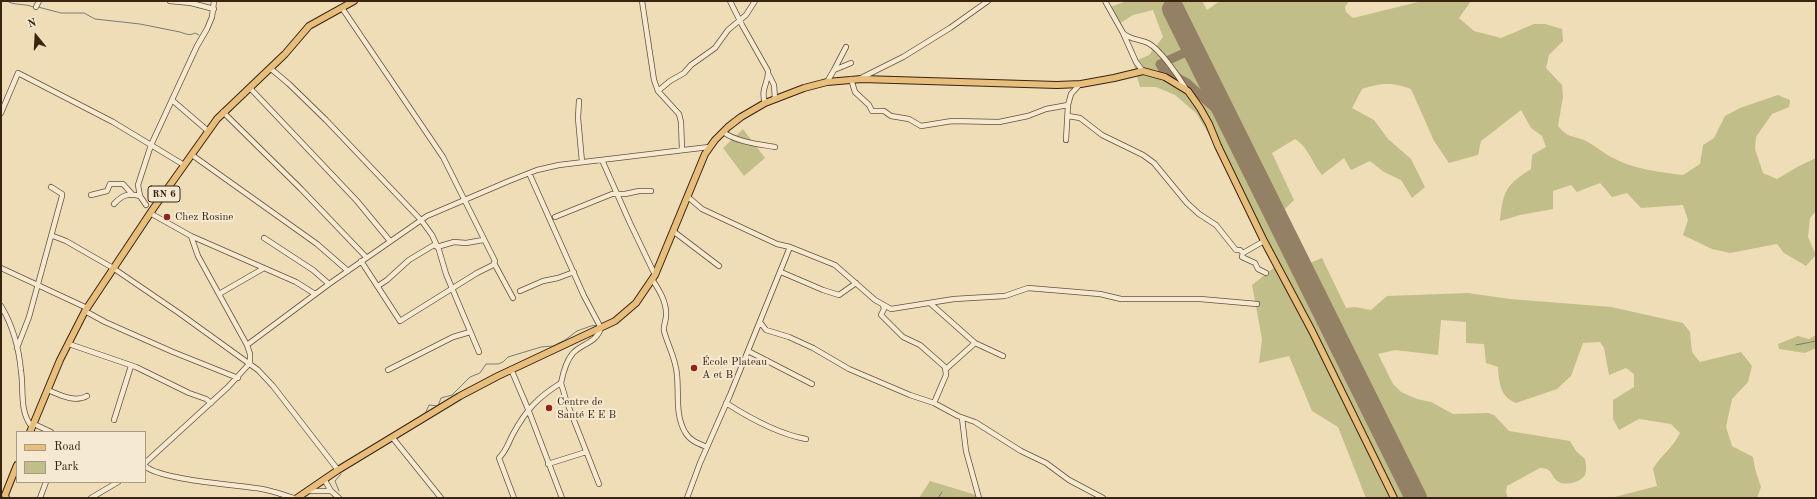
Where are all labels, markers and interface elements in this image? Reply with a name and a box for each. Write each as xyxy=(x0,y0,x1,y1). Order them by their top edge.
north arrow xyxy=(16,16,56,56)
text: N xyxy=(26,18,38,31)
road number: RN 6 xyxy=(148,186,180,202)
place label: Chez Rosine xyxy=(175,210,233,224)
marker: Chez Rosine xyxy=(162,212,172,222)
place label: École Plateau A et B xyxy=(702,355,767,381)
marker: École Plateau A et B xyxy=(689,363,699,373)
place label: Centre de Santé E E B xyxy=(557,395,616,421)
marker: Centre de Santé E E B xyxy=(544,403,554,413)
legend xyxy=(16,431,146,483)
text: Road xyxy=(54,441,81,453)
text: Park xyxy=(54,461,79,473)

